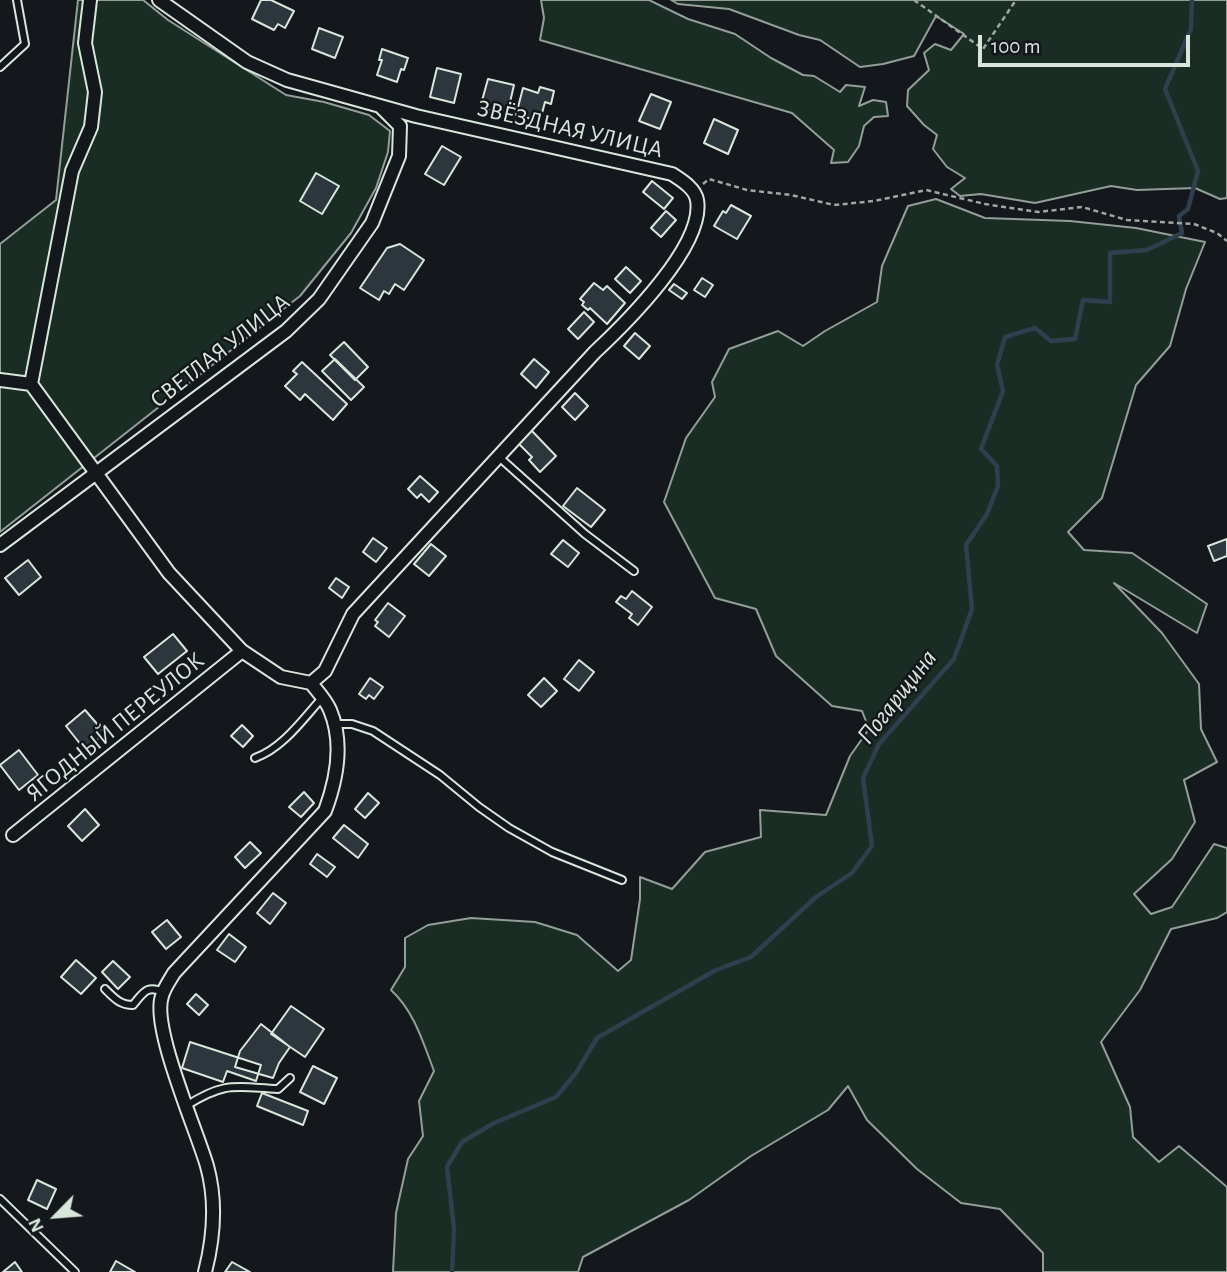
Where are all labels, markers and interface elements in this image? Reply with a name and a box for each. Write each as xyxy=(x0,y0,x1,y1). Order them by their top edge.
scale bar xyxy=(982,21,1194,65)
text: 100 m xyxy=(991,36,1041,57)
street label: ЗВЁЗДНАЯ УЛИЦА xyxy=(474,94,666,164)
street label: СВЕТЛАЯ УЛИЦА xyxy=(144,287,296,415)
water label: Погарщина xyxy=(850,643,944,751)
street label: ЯГОДНЫЙ ПЕРЕУЛОК xyxy=(20,646,210,808)
north arrow xyxy=(21,1181,91,1251)
text: N xyxy=(25,1215,48,1235)

